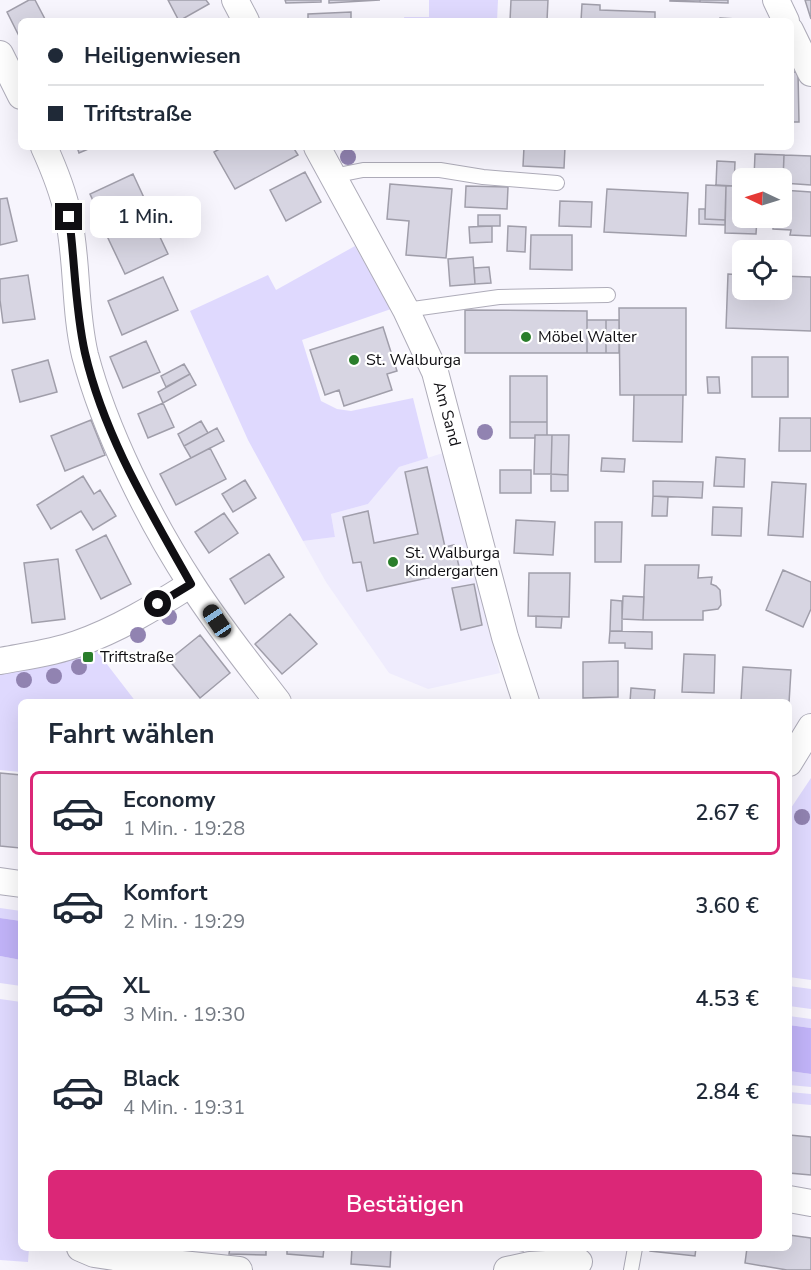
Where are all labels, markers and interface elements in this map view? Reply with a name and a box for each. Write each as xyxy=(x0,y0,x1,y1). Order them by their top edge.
text: Heiligenwiesen xyxy=(84,41,241,71)
text: Triftstraße xyxy=(84,99,192,129)
north arrow xyxy=(732,168,792,228)
map controls xyxy=(732,168,792,300)
callout: 1 Min. xyxy=(90,196,201,238)
route end xyxy=(55,203,82,230)
text: 1 Min. xyxy=(118,203,173,230)
button: locate xyxy=(732,240,792,300)
place label: Möbel Walter xyxy=(538,326,637,348)
marker: Möbel Walter xyxy=(519,330,533,344)
place label: St. Walburga xyxy=(366,349,461,371)
marker: St. Walburga xyxy=(347,353,361,367)
street label: Am Sand xyxy=(428,379,466,449)
place label: St. Walburga Kindergarten xyxy=(405,542,500,582)
marker: St. Walburga Kindergarten xyxy=(386,555,400,569)
route start xyxy=(144,590,171,617)
car xyxy=(199,601,235,641)
place label: Triftstraße xyxy=(100,646,174,668)
marker: Triftstraße xyxy=(81,650,95,664)
text: Fahrt wählen xyxy=(48,716,214,753)
text: Economy xyxy=(123,785,215,815)
icon: car xyxy=(51,786,105,840)
text: 2.67 € xyxy=(695,798,759,828)
text: 1 Min. · 19:28 xyxy=(123,815,245,842)
text: Komfort xyxy=(123,878,207,908)
icon: car xyxy=(51,879,105,933)
text: 3.60 € xyxy=(695,891,759,921)
text: 2 Min. · 19:29 xyxy=(123,908,245,935)
text: XL xyxy=(123,971,150,1001)
icon: car xyxy=(51,972,105,1026)
text: 4.53 € xyxy=(695,984,759,1014)
text: 3 Min. · 19:30 xyxy=(123,1001,245,1028)
text: Black xyxy=(123,1064,179,1094)
icon: car xyxy=(51,1065,105,1119)
text: 2.84 € xyxy=(695,1077,759,1107)
text: 4 Min. · 19:31 xyxy=(123,1094,245,1121)
button: Bestätigen xyxy=(48,1170,762,1239)

